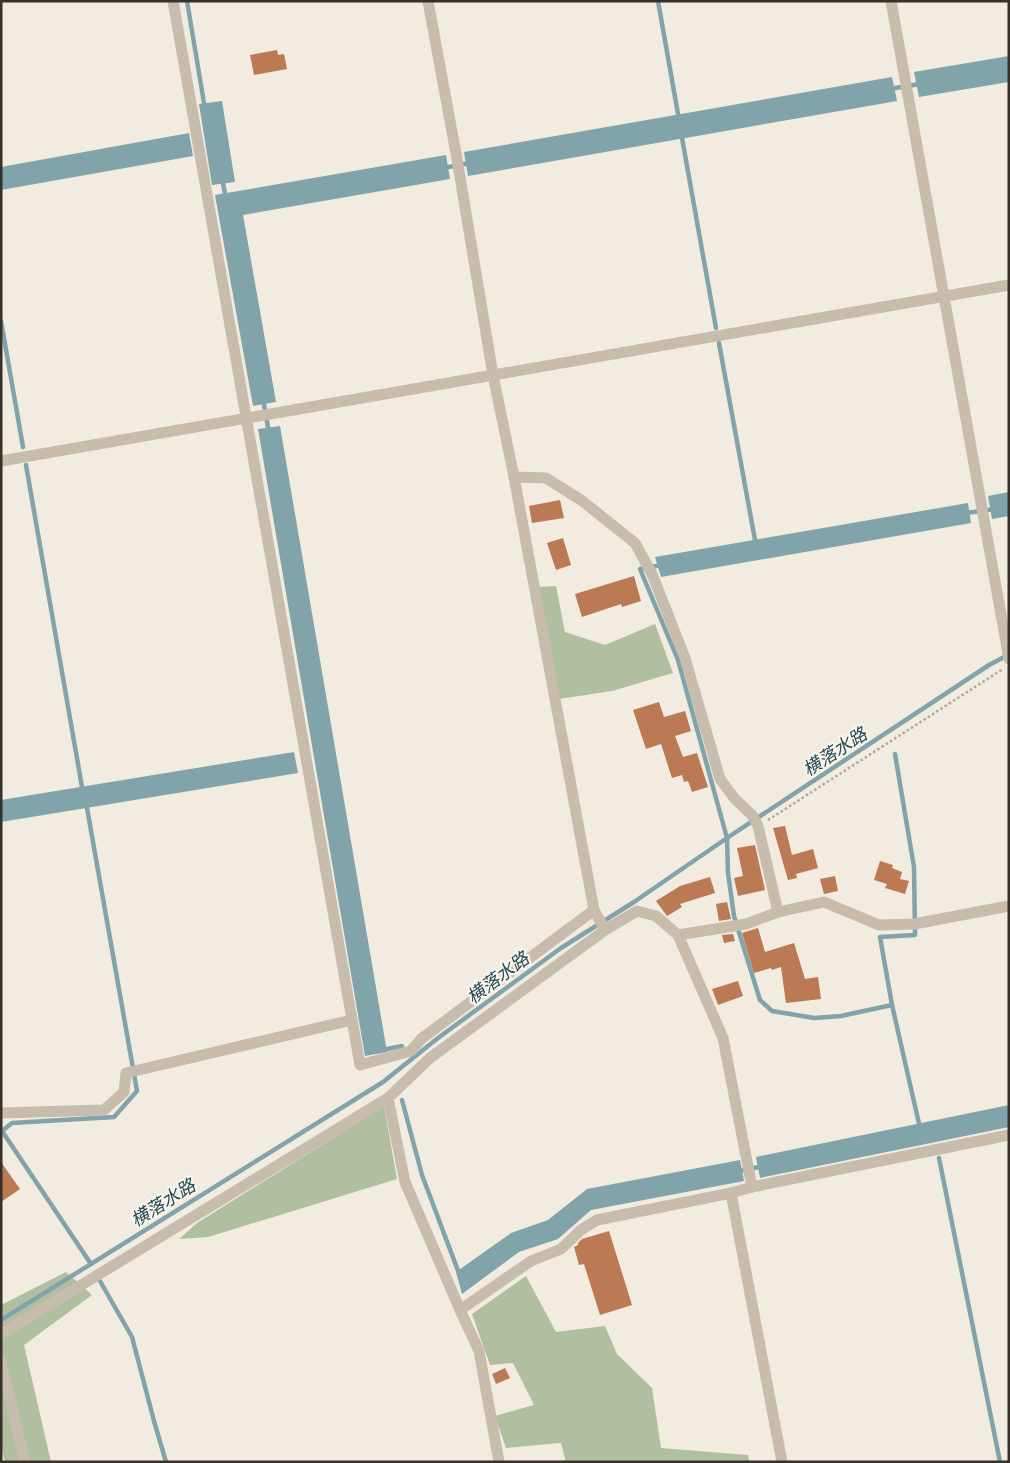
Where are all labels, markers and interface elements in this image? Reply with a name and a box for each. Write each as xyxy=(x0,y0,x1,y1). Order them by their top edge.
water label: 横落水路 xyxy=(799,722,872,780)
water label: 横落水路 xyxy=(463,946,534,1008)
water label: 横落水路 xyxy=(127,1174,201,1231)

